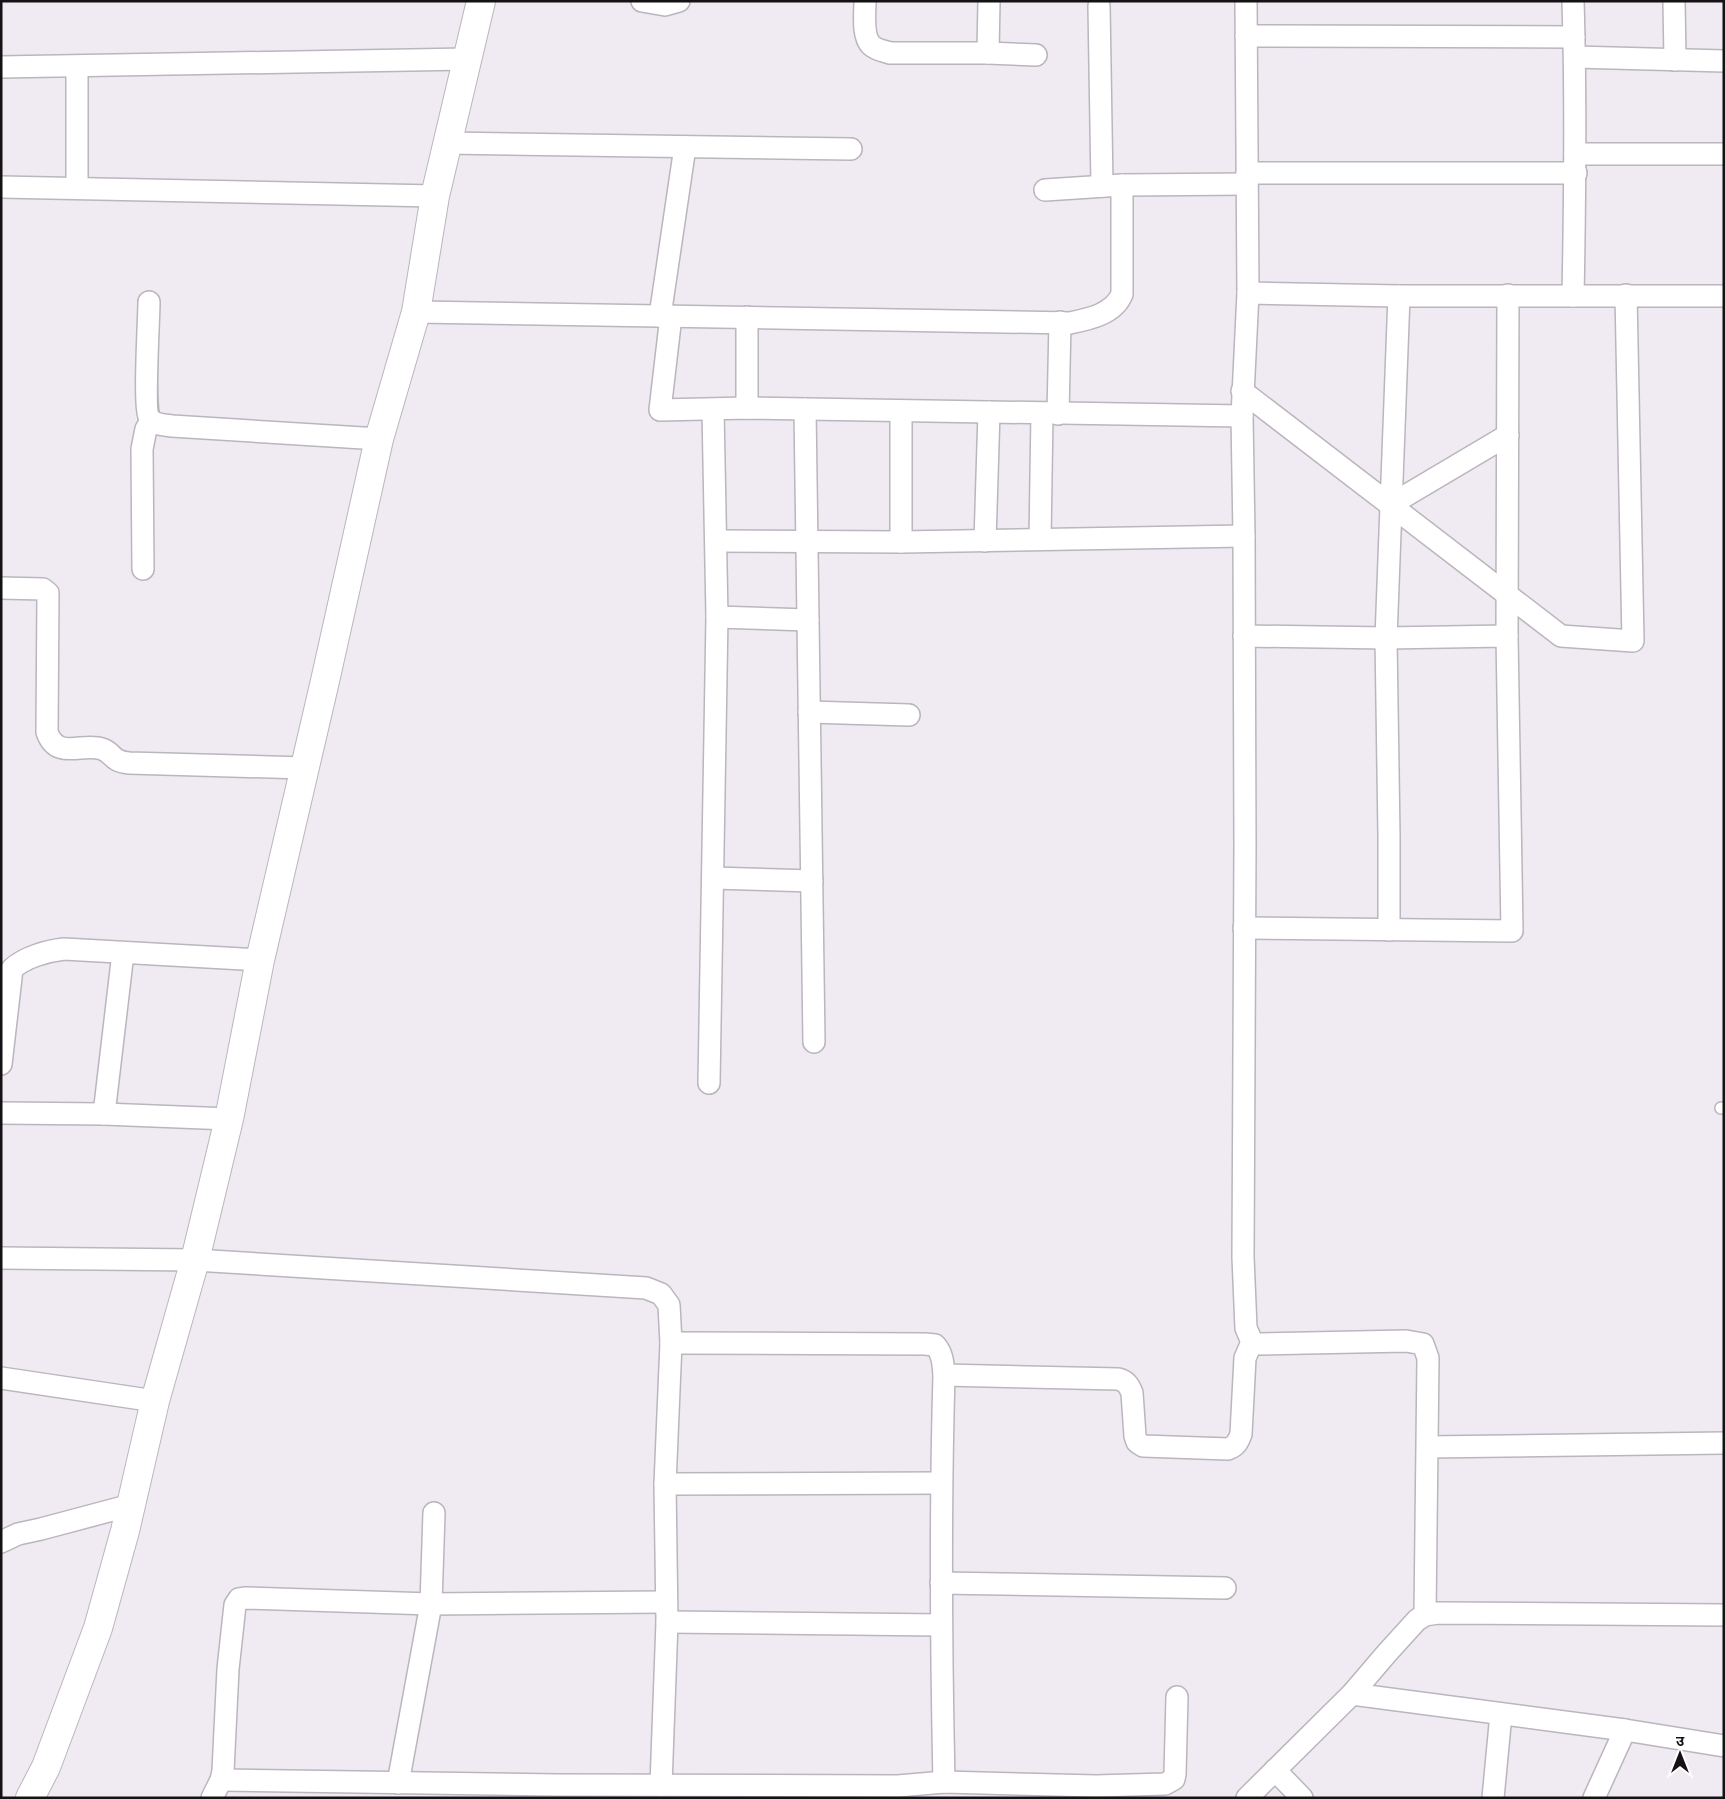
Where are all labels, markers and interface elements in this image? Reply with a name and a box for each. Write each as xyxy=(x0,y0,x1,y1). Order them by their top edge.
north arrow xyxy=(1655,1729,1705,1779)
text: उ xyxy=(1676,1731,1685,1751)

